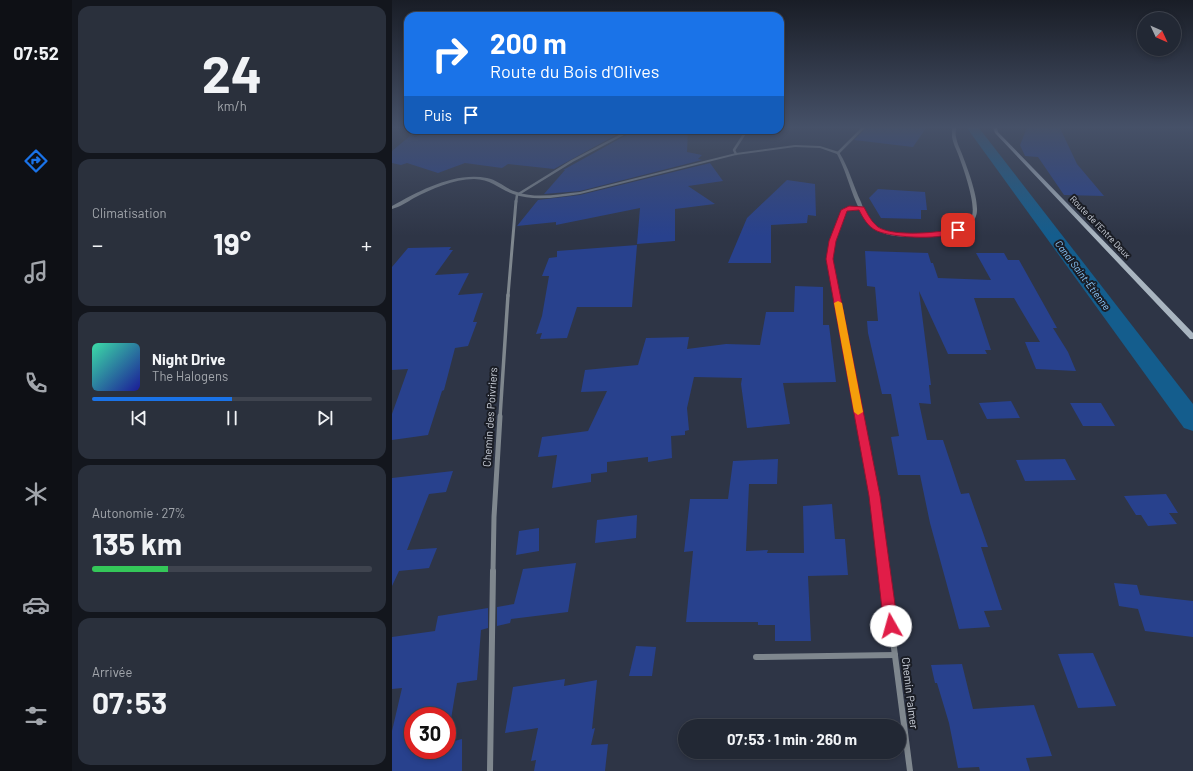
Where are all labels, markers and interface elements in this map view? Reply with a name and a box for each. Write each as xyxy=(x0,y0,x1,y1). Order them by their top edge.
north arrow xyxy=(1137,12,1181,56)
map controls xyxy=(1137,12,1181,56)
text: 200 m xyxy=(490,26,567,60)
icon: right xyxy=(424,28,476,80)
text: 24 xyxy=(202,41,262,103)
text: 07:52 xyxy=(13,42,59,64)
text: Route du Bois d'Olives xyxy=(490,60,659,82)
text: km/h xyxy=(217,98,247,114)
icon: arrive xyxy=(460,104,482,126)
text: Puis xyxy=(424,106,452,124)
icon: directions xyxy=(22,147,50,175)
street label: Route de l'Entre Deux xyxy=(1068,193,1133,261)
text: Climatisation xyxy=(92,205,167,221)
pin xyxy=(941,213,975,247)
icon: arrive xyxy=(947,219,969,241)
text: 19° xyxy=(213,225,251,261)
text: − xyxy=(92,231,103,257)
text: + xyxy=(361,231,372,257)
water label: Canal Saint-Étienne xyxy=(1053,238,1113,312)
icon: music xyxy=(22,258,50,286)
text: Night Drive xyxy=(152,350,225,368)
street label: Chemin des Poivriers xyxy=(480,367,499,467)
text: The Halogens xyxy=(152,368,228,384)
icon: phone xyxy=(22,369,50,397)
icon: previous xyxy=(128,407,150,429)
icon: pause xyxy=(221,407,243,429)
icon: next xyxy=(314,407,336,429)
icon: climate xyxy=(22,480,50,508)
text: Autonomie · 27% xyxy=(92,505,186,521)
text: 135 km xyxy=(92,525,182,561)
icon: car xyxy=(22,591,50,619)
position arrow xyxy=(870,605,912,647)
street label: Chemin Palmer xyxy=(900,656,921,729)
text: Arrivée xyxy=(92,664,132,680)
text: 07:53 xyxy=(92,684,167,720)
icon: filters xyxy=(22,702,50,730)
speed limit sign: 30 xyxy=(404,707,456,759)
text: 07:53 · 1 min · 260 m xyxy=(727,730,857,748)

